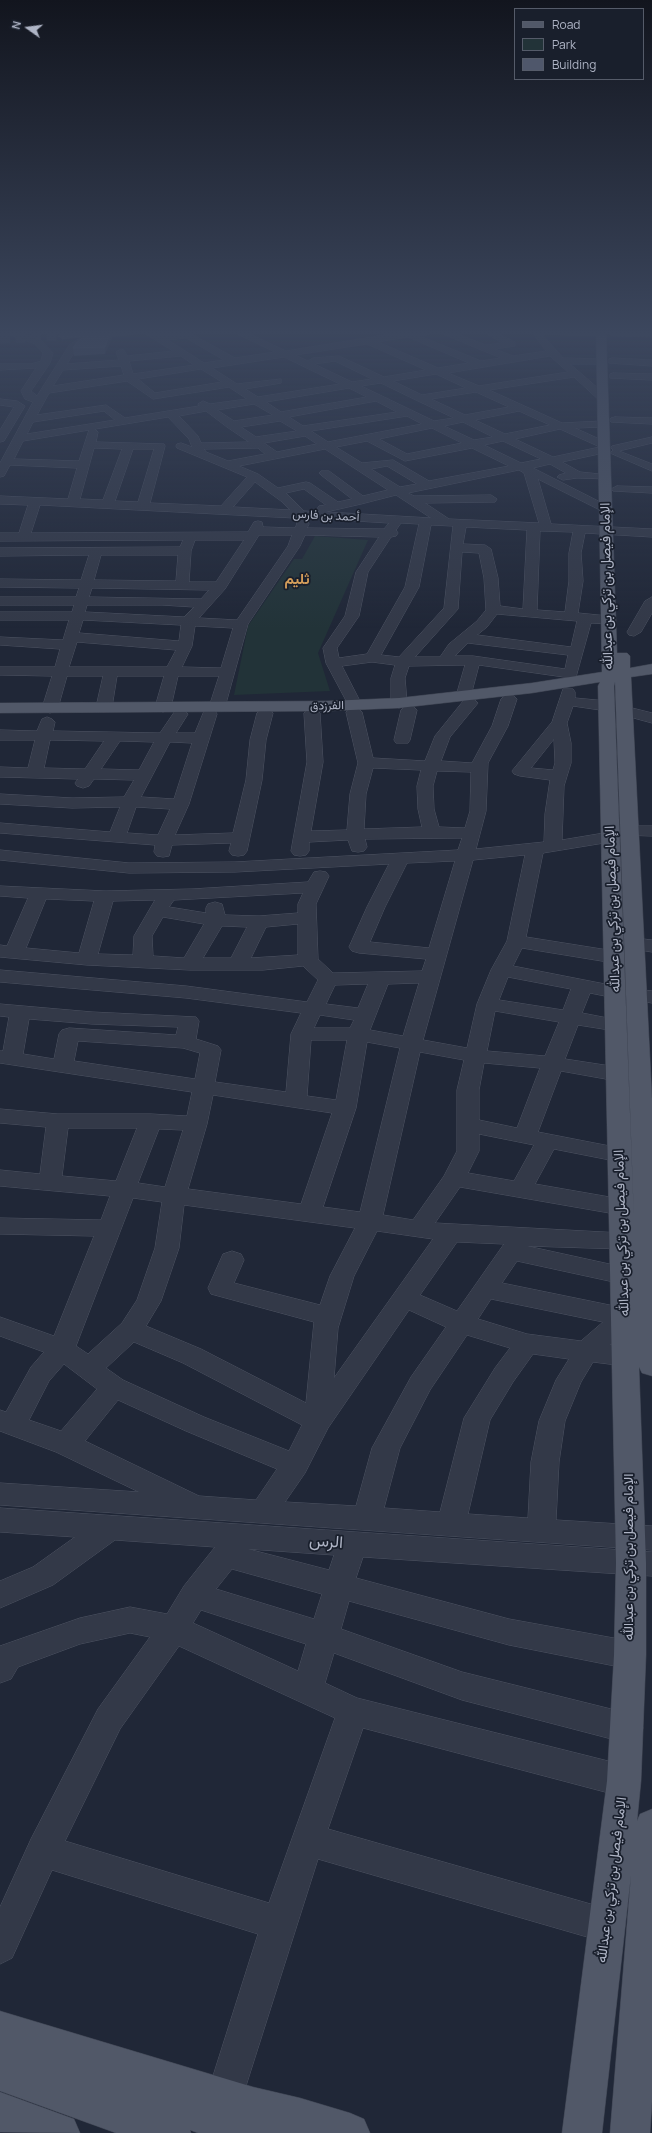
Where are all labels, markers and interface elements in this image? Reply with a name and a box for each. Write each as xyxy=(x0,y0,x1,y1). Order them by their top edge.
north arrow xyxy=(8,8,48,48)
legend xyxy=(514,8,644,80)
text: Road xyxy=(552,16,580,33)
text: N xyxy=(8,19,24,31)
text: Park xyxy=(552,36,576,53)
text: Building xyxy=(552,56,596,73)
street label: الإمام فيصل بن تركي بن عبدالله xyxy=(597,502,617,670)
street label: أحمد بن فارس xyxy=(292,507,360,525)
district label: ثليم xyxy=(285,571,309,589)
street label: الفرزدق xyxy=(310,699,344,713)
street label: الإمام فيصل بن تركي بن عبدالله xyxy=(602,825,624,993)
street label: الإمام فيصل بن تركي بن عبدالله xyxy=(611,1149,633,1317)
street label: الإمام فيصل بن تركي بن عبدالله xyxy=(621,1474,637,1640)
street label: الرس xyxy=(308,1531,344,1553)
street label: الإمام فيصل بن تركي بن عبدالله xyxy=(593,1796,631,1964)

